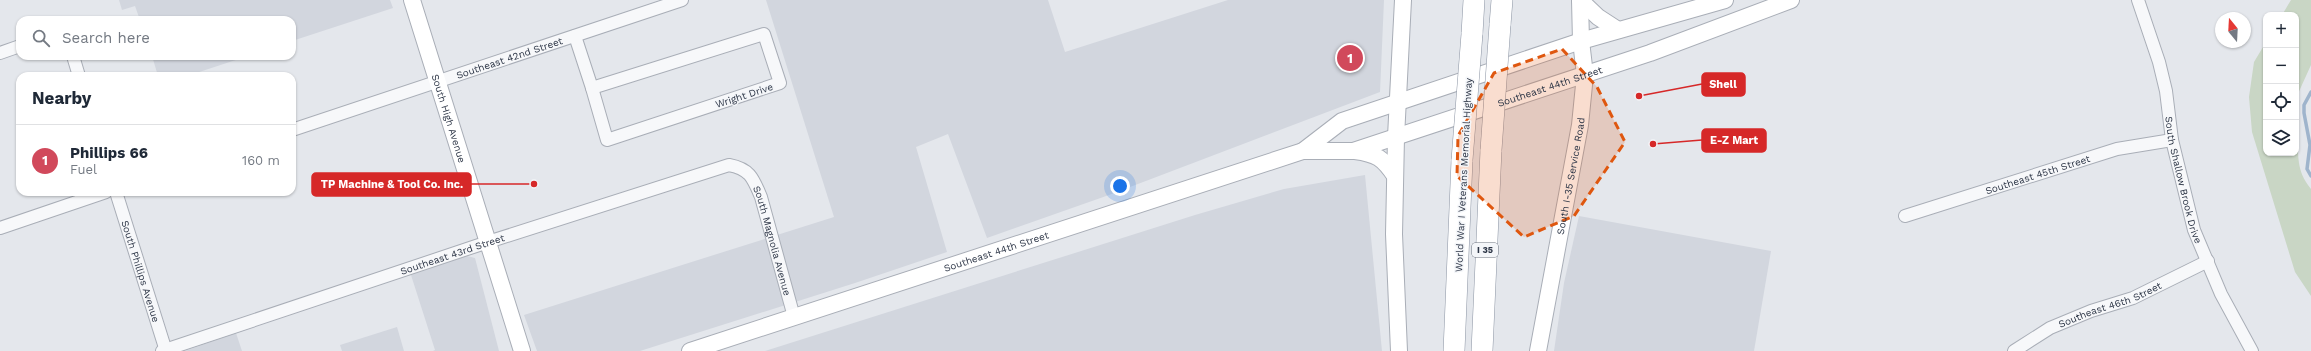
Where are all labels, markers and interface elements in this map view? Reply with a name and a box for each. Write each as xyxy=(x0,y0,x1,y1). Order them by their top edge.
north arrow xyxy=(2215,12,2251,48)
map controls xyxy=(2263,12,2299,156)
button: + xyxy=(2263,12,2299,48)
search box xyxy=(16,16,296,60)
icon: search xyxy=(30,27,52,49)
text: Search here xyxy=(62,29,150,47)
street label: Southeast 42nd Street xyxy=(455,35,565,81)
pin: 1 xyxy=(1337,43,1363,73)
button: − xyxy=(2263,48,2299,84)
street label: Southeast 44th Street xyxy=(1496,64,1604,109)
street label: South High Avenue xyxy=(430,73,468,164)
callout: Shell xyxy=(1702,73,1745,96)
street label: World War I Veterans Memorial Highway xyxy=(1453,77,1474,272)
text: Shell xyxy=(1709,78,1737,91)
street label: Wright Drive xyxy=(714,81,775,110)
button: locate xyxy=(2263,84,2299,120)
text: Nearby xyxy=(32,88,91,108)
street label: South Shallow Brook Drive xyxy=(2163,116,2204,245)
street label: South I-35 Service Road xyxy=(1555,117,1587,236)
button: layers xyxy=(2263,120,2299,156)
callout: E-Z Mart xyxy=(1702,129,1766,152)
text: E-Z Mart xyxy=(1710,134,1758,147)
text: Phillips 66 xyxy=(70,144,148,162)
text: 1 xyxy=(42,153,48,168)
text: 160 m xyxy=(242,153,280,168)
street label: Southeast 45th Street xyxy=(1984,153,2092,196)
text: Fuel xyxy=(70,162,97,177)
callout: TP Machine & Tool Co. Inc. xyxy=(312,173,471,196)
your location xyxy=(1110,176,1130,196)
text: TP Machine & Tool Co. Inc. xyxy=(321,178,463,191)
street label: South Magnolia Avenue xyxy=(751,184,793,297)
street label: South Phillips Avenue xyxy=(119,219,162,324)
street label: Southeast 44th Street xyxy=(942,229,1051,274)
street label: Southeast 43rd Street xyxy=(399,232,507,277)
road number: I 35 xyxy=(1472,243,1498,257)
street label: Southeast 46th Street xyxy=(2057,280,2164,330)

